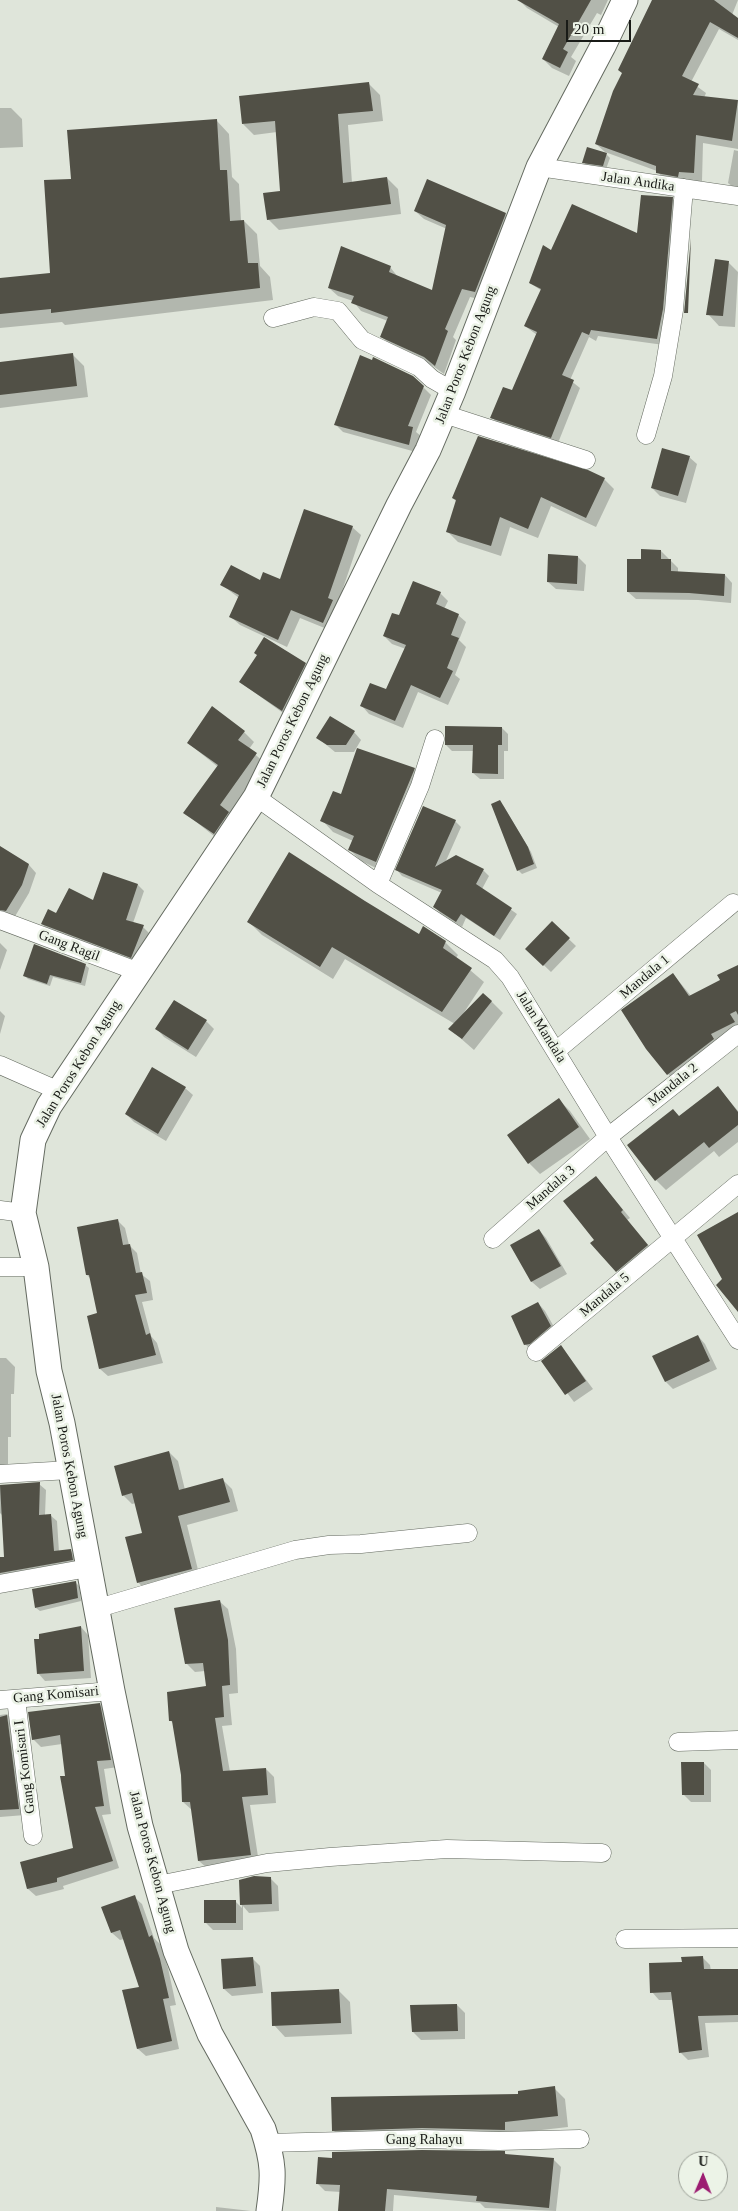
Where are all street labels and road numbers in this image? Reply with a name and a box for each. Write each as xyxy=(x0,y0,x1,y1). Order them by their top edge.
street label: Jalan Andika xyxy=(600,169,676,195)
street label: Jalan Poros Kebon Agung xyxy=(432,284,500,426)
street label: Jalan Poros Kebon Agung xyxy=(253,651,333,791)
street label: Gang Ragil xyxy=(36,927,102,965)
street label: Mandala 1 xyxy=(617,951,673,1003)
street label: Jalan Mandala xyxy=(512,988,570,1066)
street label: Jalan Poros Kebon Agung xyxy=(33,997,125,1131)
street label: Mandala 2 xyxy=(645,1060,701,1110)
street label: Mandala 3 xyxy=(523,1162,579,1214)
street label: Mandala 5 xyxy=(577,1269,633,1321)
street label: Jalan Poros Kebon Agung xyxy=(47,1392,91,1540)
street label: Gang Komisari xyxy=(12,1683,100,1707)
street label: Gang Komisari I xyxy=(11,1719,39,1815)
street label: Jalan Poros Kebon Agung xyxy=(125,1789,179,1935)
street label: Gang Rahayu xyxy=(386,2132,462,2148)

